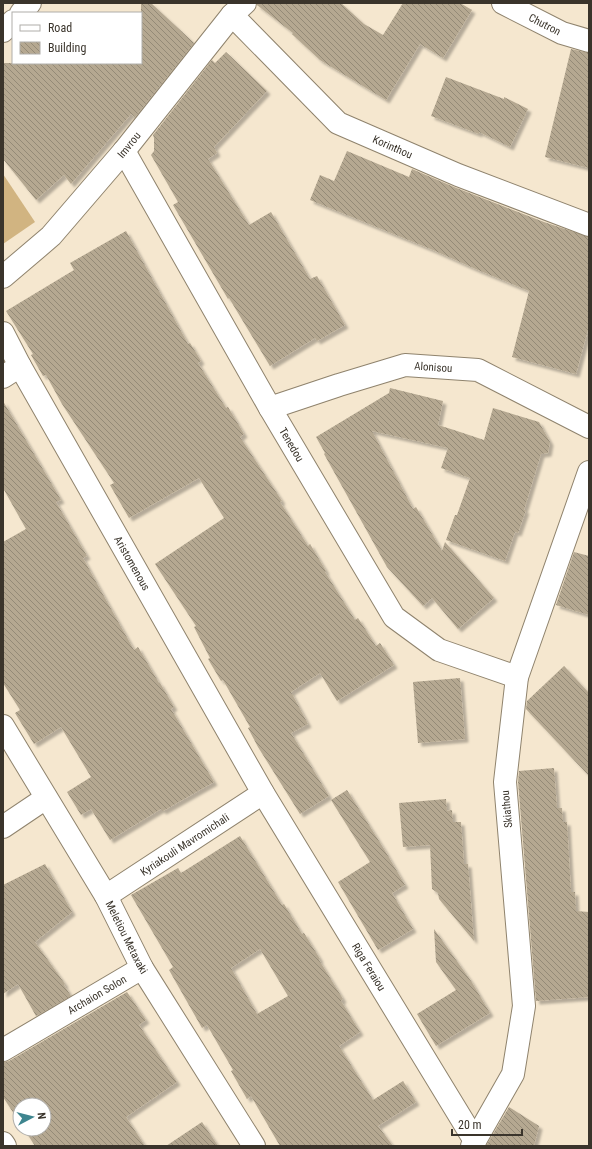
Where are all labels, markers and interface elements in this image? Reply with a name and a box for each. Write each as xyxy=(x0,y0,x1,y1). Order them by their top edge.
street label: Chutron xyxy=(527,11,563,38)
legend xyxy=(12,12,142,64)
text: Road xyxy=(48,21,72,35)
text: Building xyxy=(48,41,86,55)
street label: Imvrou xyxy=(114,129,143,161)
street label: Korinthou xyxy=(371,132,415,161)
street label: Alonisou xyxy=(414,359,453,375)
street label: Tenedou xyxy=(277,425,307,464)
street label: Aristomenous xyxy=(112,534,153,593)
street label: Skiathou xyxy=(499,790,515,828)
street label: Kyriakouli Mavromichali xyxy=(138,811,231,878)
street label: Meletiou Metaxaki xyxy=(103,899,151,976)
street label: Riga Feraiou xyxy=(349,941,388,993)
street label: Archaion Solon xyxy=(65,972,129,1017)
north arrow xyxy=(12,1097,52,1137)
scale bar xyxy=(452,1111,522,1137)
text: N xyxy=(35,1112,48,1120)
text: 20 m xyxy=(458,1118,482,1132)

